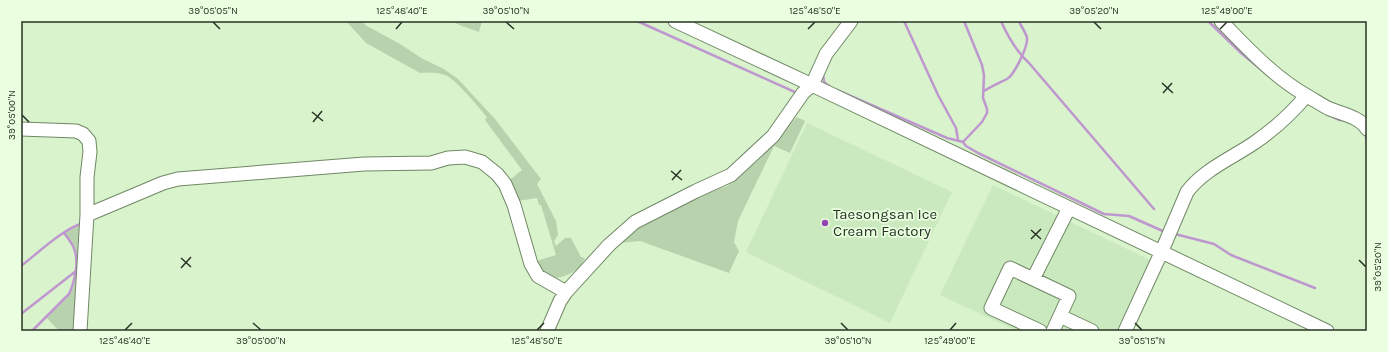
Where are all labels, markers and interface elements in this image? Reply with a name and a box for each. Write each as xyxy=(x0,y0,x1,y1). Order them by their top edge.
text: 39°05'05"N xyxy=(188,5,238,17)
text: 125°48'40"E xyxy=(376,5,428,17)
text: 39°05'10"N xyxy=(482,5,530,17)
text: 125°48'50"E xyxy=(789,5,841,17)
text: 39°05'20"N xyxy=(1069,5,1119,17)
text: 125°49'00"E xyxy=(1201,5,1253,17)
text: 39°05'00"N xyxy=(6,90,18,140)
place label: Taesongsan Ice Cream Factory xyxy=(833,205,937,240)
marker: Taesongsan Ice Cream Factory xyxy=(820,218,830,228)
text: 39°05'20"N xyxy=(1372,242,1384,292)
text: 125°48'40"E xyxy=(99,335,151,347)
text: 39°05'00"N xyxy=(236,335,286,347)
text: 125°48'50"E xyxy=(511,335,563,347)
text: 39°05'10"N xyxy=(824,335,872,347)
text: 125°49'00"E xyxy=(924,335,976,347)
text: 39°05'15"N xyxy=(1119,335,1165,347)

